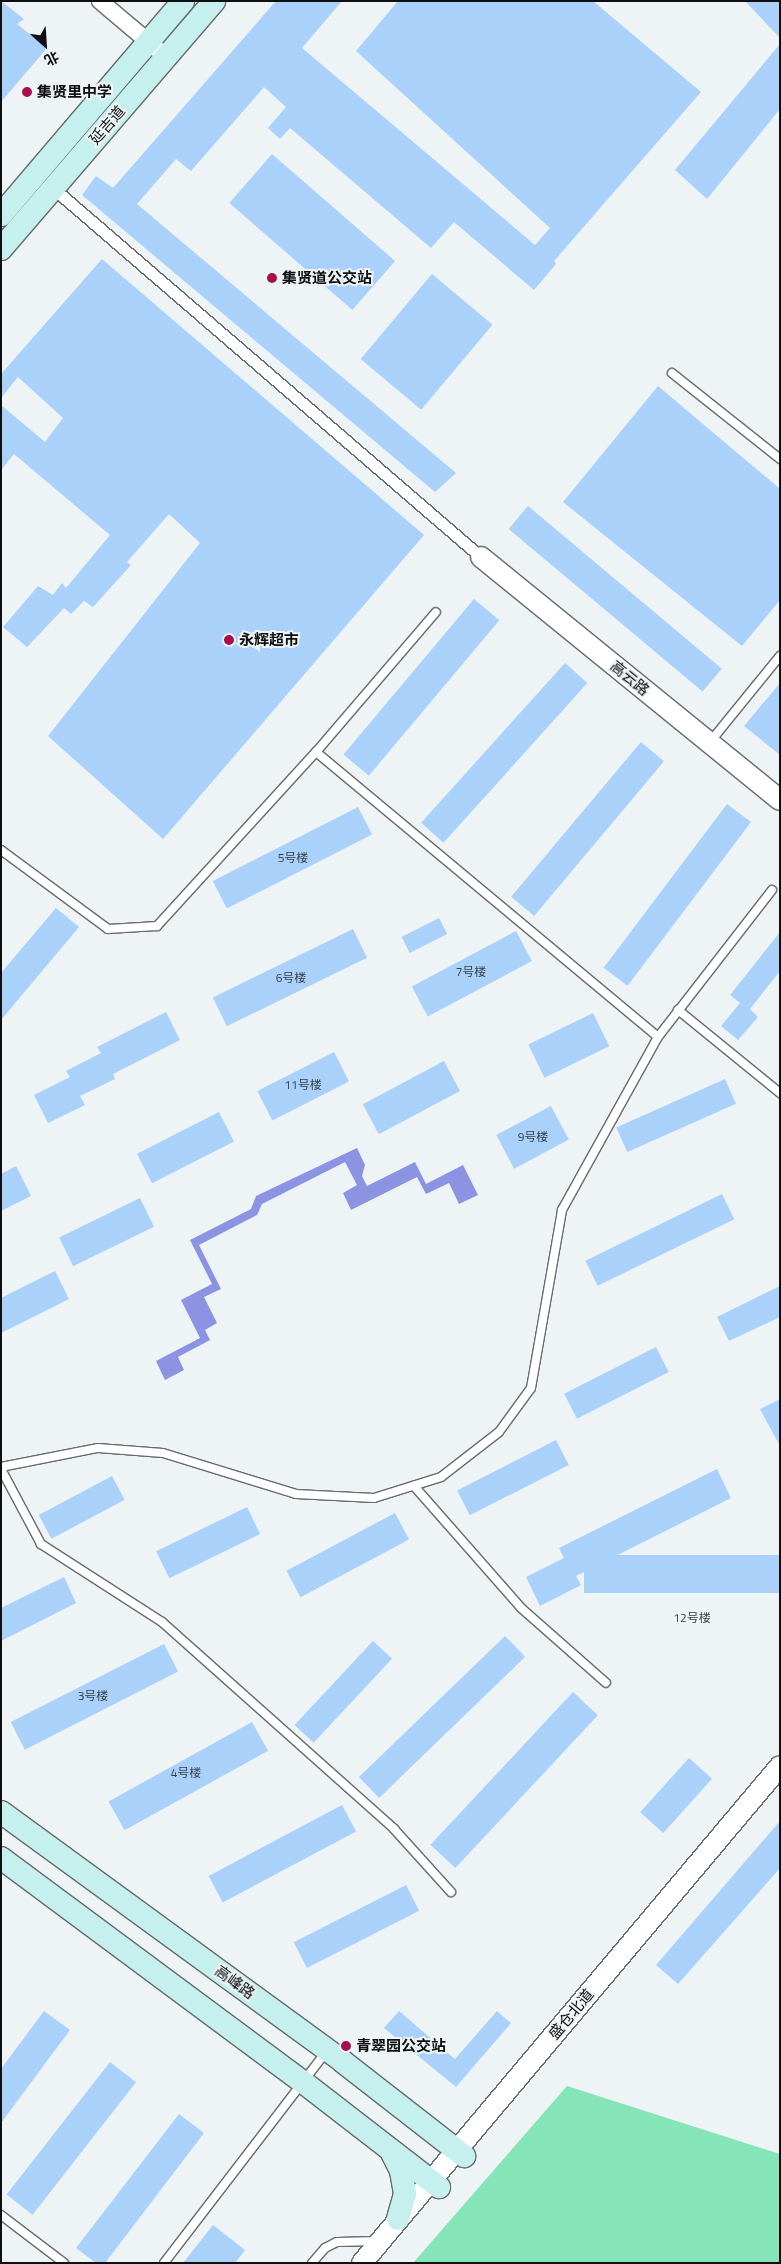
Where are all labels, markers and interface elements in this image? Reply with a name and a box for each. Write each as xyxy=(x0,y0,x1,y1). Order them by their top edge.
north arrow xyxy=(20,20,70,70)
text: 北 xyxy=(41,46,63,71)
place label: 集贤里中学 xyxy=(37,83,112,101)
marker: 集贤里中学 xyxy=(21,86,33,98)
street label: 延吉道 xyxy=(85,102,129,148)
place label: 集贤道公交站 xyxy=(282,269,372,287)
marker: 集贤道公交站 xyxy=(266,272,278,284)
place label: 永辉超市 xyxy=(239,631,299,649)
marker: 永辉超市 xyxy=(223,634,235,646)
street label: 高云路 xyxy=(607,657,653,699)
house number: 5号楼 xyxy=(278,851,308,865)
house number: 7号楼 xyxy=(456,965,486,979)
house number: 6号楼 xyxy=(276,971,306,985)
house number: 11号楼 xyxy=(284,1078,322,1092)
house number: 9号楼 xyxy=(518,1130,548,1144)
house number: 12号楼 xyxy=(673,1611,711,1625)
house number: 3号楼 xyxy=(78,1689,108,1703)
house number: 4号楼 xyxy=(171,1766,201,1780)
street label: 高峰路 xyxy=(212,1961,258,2003)
street label: 盛仓北道 xyxy=(545,1985,597,2043)
place label: 青翠园公交站 xyxy=(356,2037,446,2055)
marker: 青翠园公交站 xyxy=(340,2040,352,2052)

